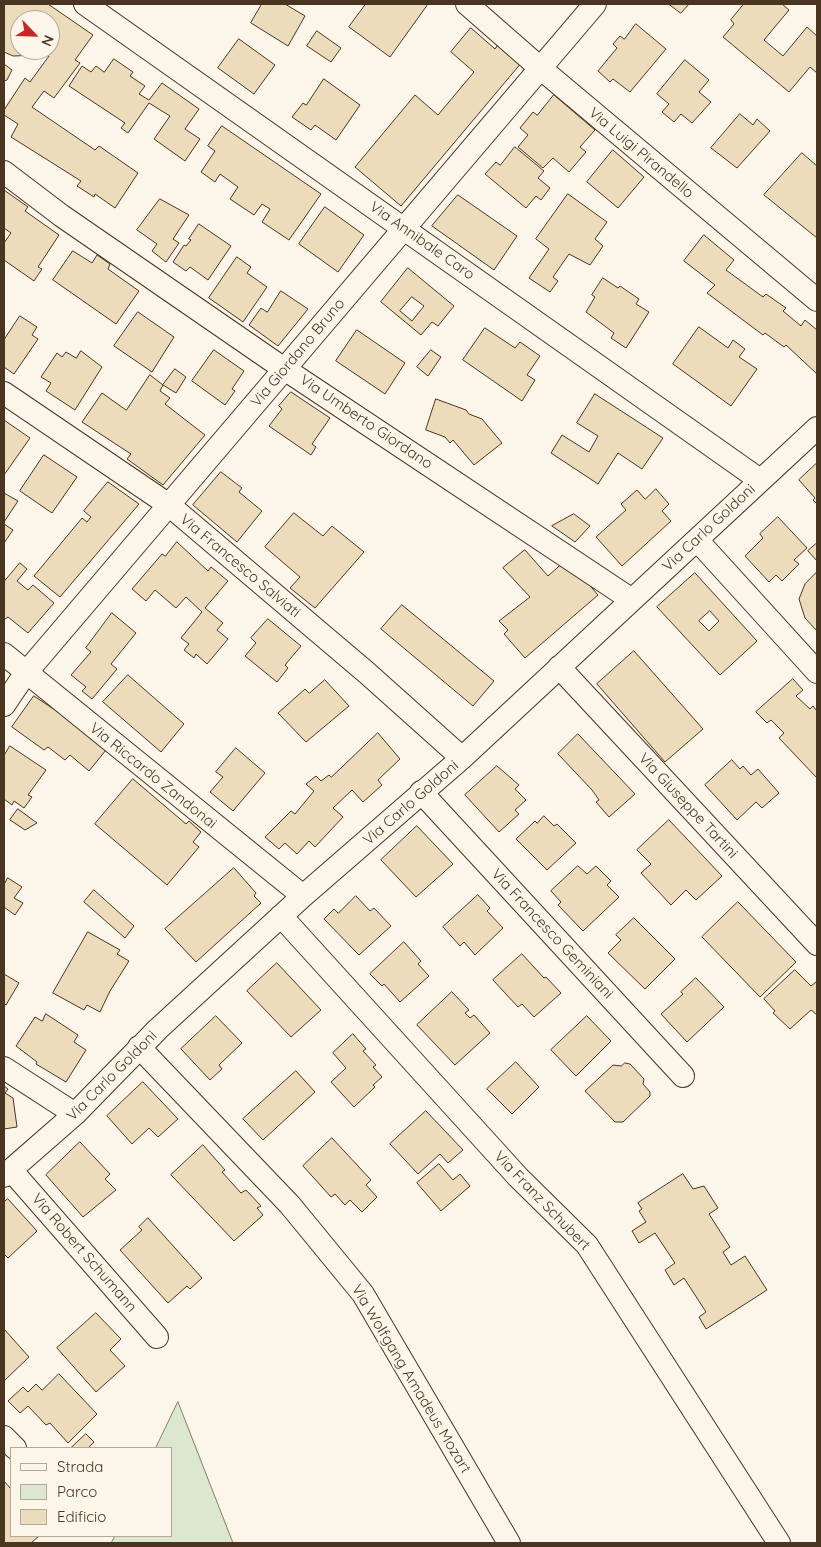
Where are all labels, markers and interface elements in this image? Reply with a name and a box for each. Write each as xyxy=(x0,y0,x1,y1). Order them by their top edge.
north arrow xyxy=(10,10,60,60)
text: N xyxy=(37,32,58,49)
street label: Via Luigi Pirandello xyxy=(585,104,697,202)
street label: Via Annibale Caro xyxy=(366,198,478,284)
street label: Via Giordano Bruno xyxy=(247,295,349,411)
street label: Via Umberto Giordano xyxy=(296,371,436,473)
street label: Via Carlo Goldoni xyxy=(659,480,759,576)
street label: Via Francesco Salviati xyxy=(176,510,304,622)
street label: Via Riccardo Zandonai xyxy=(86,719,220,833)
street label: Via Giuseppe Tartini xyxy=(635,750,741,862)
street label: Via Carlo Goldoni xyxy=(360,757,462,849)
street label: Via Francesco Geminiani xyxy=(487,865,617,1003)
street label: Via Carlo Goldoni xyxy=(63,1027,161,1125)
street label: Via Franz Schubert xyxy=(490,1148,594,1254)
street label: Via Robert Schumann xyxy=(28,1190,140,1316)
street label: Via Wolfgang Amadeus Mozart xyxy=(347,1281,475,1477)
legend xyxy=(10,1447,172,1537)
text: Strada xyxy=(57,1457,103,1476)
text: Parco xyxy=(57,1482,97,1501)
text: Edificio xyxy=(57,1507,106,1526)

